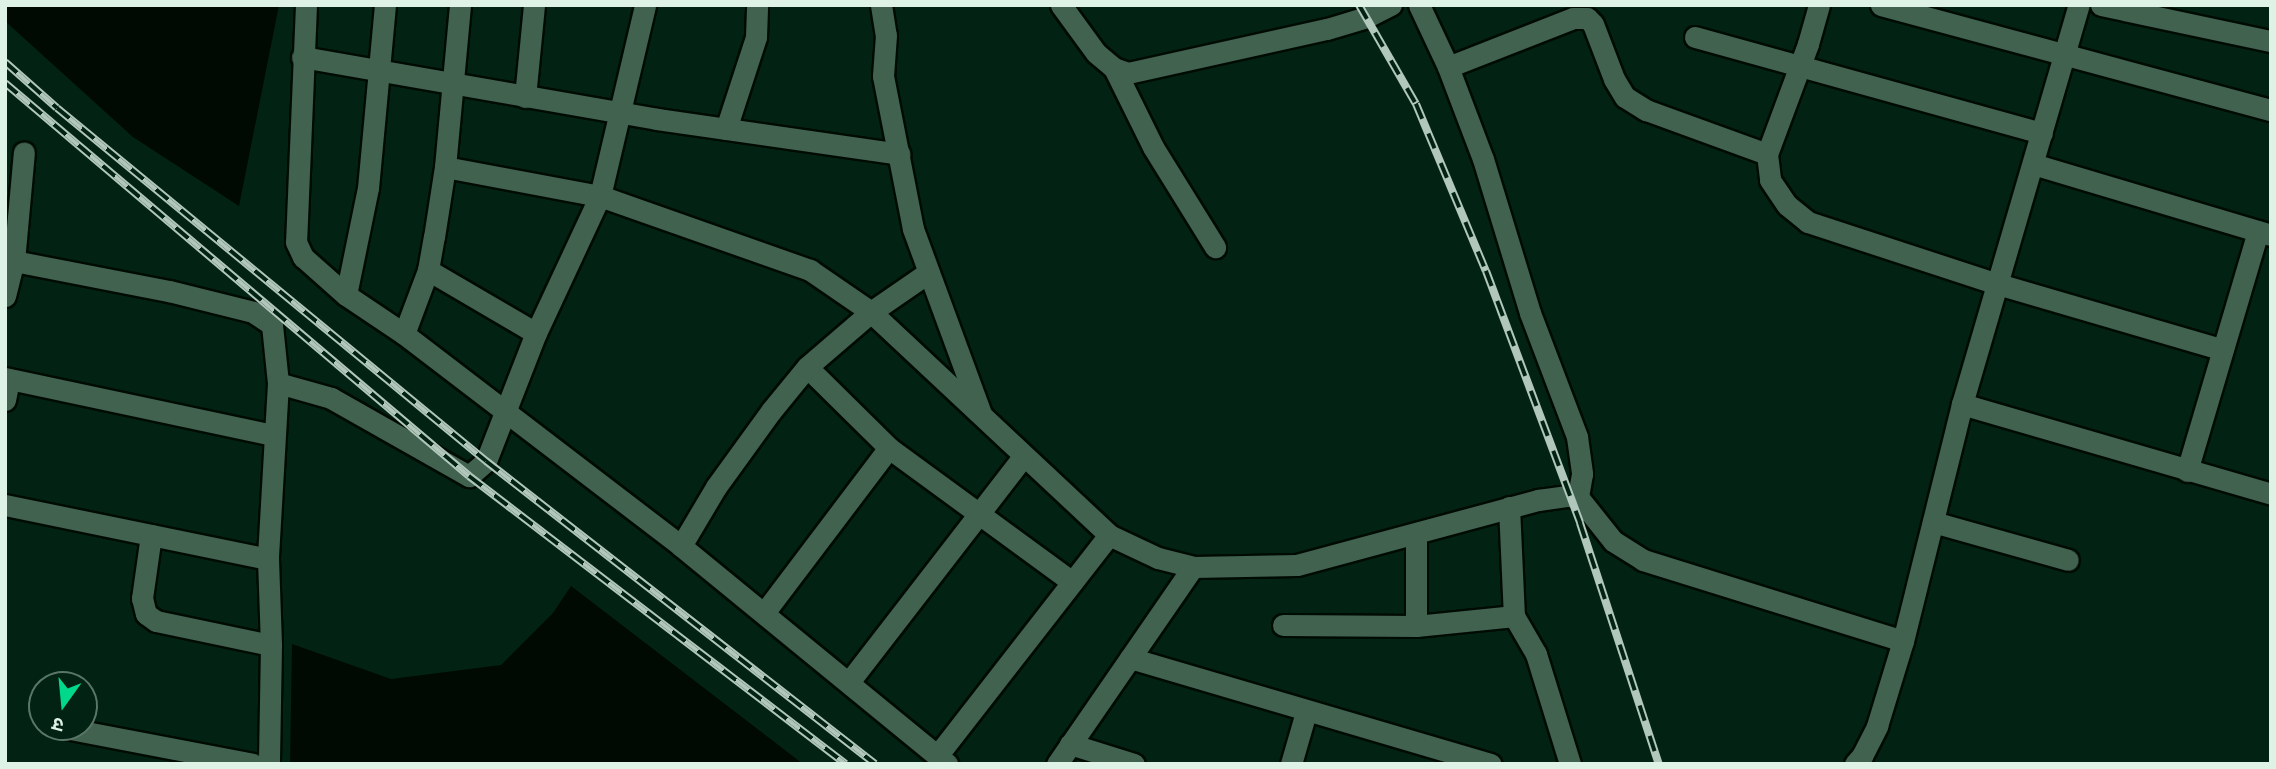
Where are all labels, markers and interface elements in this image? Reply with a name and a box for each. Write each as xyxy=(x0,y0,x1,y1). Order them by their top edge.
north arrow xyxy=(28,671,98,741)
text: उ xyxy=(50,712,66,737)

